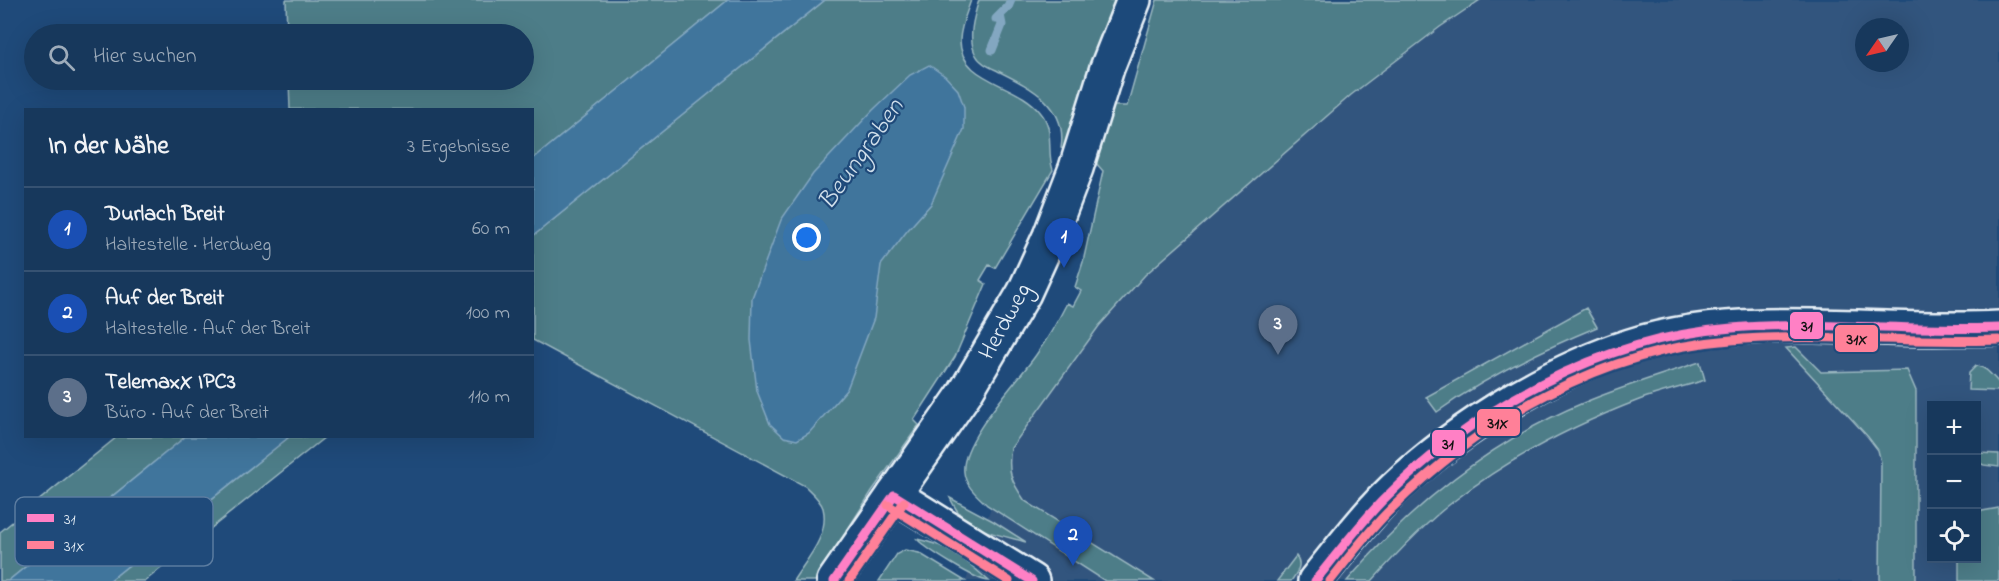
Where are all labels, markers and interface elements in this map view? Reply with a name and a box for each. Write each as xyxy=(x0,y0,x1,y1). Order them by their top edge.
north arrow xyxy=(1855,18,1909,72)
search box xyxy=(24,24,534,90)
icon: search xyxy=(45,41,78,74)
text: Hier suchen xyxy=(93,41,197,73)
water label: Beungraben xyxy=(810,90,915,219)
text: In der Nähe xyxy=(48,128,169,166)
text: 3 Ergebnisse xyxy=(407,133,510,162)
text: Durlach Breit xyxy=(105,199,225,231)
text: 1 xyxy=(64,215,71,244)
text: 60 m xyxy=(472,215,510,244)
pin: 1 xyxy=(1044,218,1084,268)
your location xyxy=(792,223,821,252)
text: Haltestelle · Herdweg xyxy=(105,231,271,260)
street label: Herdweg xyxy=(971,277,1041,367)
text: Auf der Breit xyxy=(105,283,224,315)
text: 2 xyxy=(63,299,72,328)
text: 100 m xyxy=(466,299,510,328)
pin: 3 xyxy=(1258,306,1298,355)
line badge: 31 xyxy=(1789,311,1824,340)
text: Haltestelle · Auf der Breit xyxy=(105,315,311,344)
text: 31 xyxy=(1800,315,1814,339)
line badge: 31X xyxy=(1834,324,1879,353)
text: 31X xyxy=(1846,328,1868,352)
text: TelemaxX IPC3 xyxy=(105,367,236,399)
text: 3 xyxy=(63,383,72,412)
text: 110 m xyxy=(468,383,510,412)
text: Büro · Auf der Breit xyxy=(105,399,269,428)
map controls xyxy=(1927,401,1981,563)
button: + xyxy=(1927,401,1981,455)
line badge: 31X xyxy=(1476,408,1521,437)
text: 31X xyxy=(1487,412,1509,436)
line badge: 31 xyxy=(1431,429,1466,457)
text: 31 xyxy=(1441,433,1455,457)
button: − xyxy=(1927,455,1981,509)
legend xyxy=(15,497,213,566)
text: 31 xyxy=(64,508,76,532)
button: locate xyxy=(1927,509,1981,563)
pin: 2 xyxy=(1054,516,1092,566)
text: 31X xyxy=(64,535,85,559)

